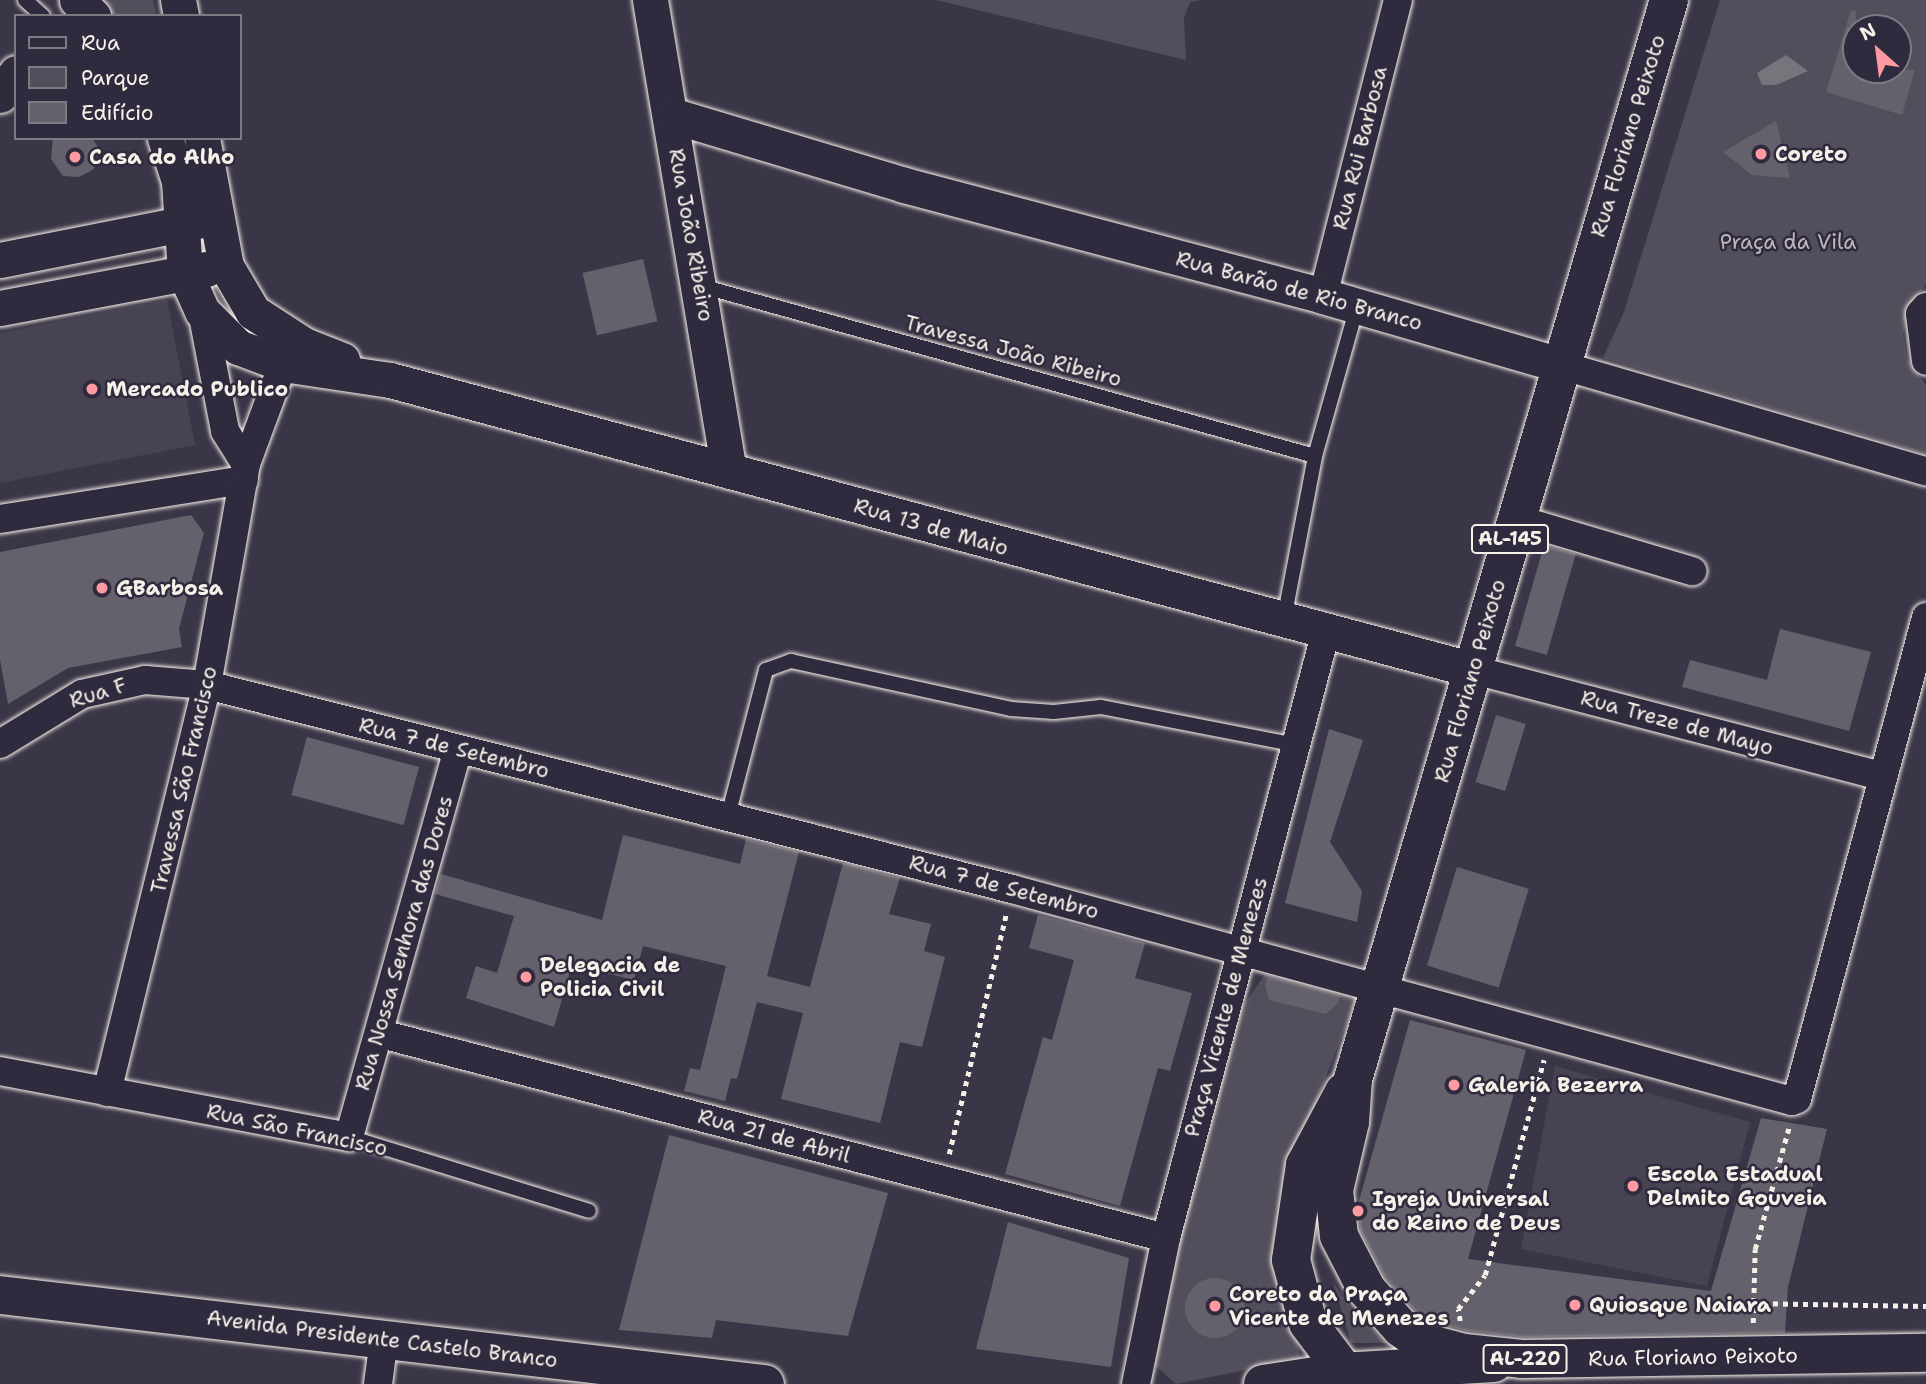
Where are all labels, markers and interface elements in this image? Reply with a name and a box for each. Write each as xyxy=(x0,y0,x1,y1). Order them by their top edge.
legend xyxy=(14,14,242,140)
north arrow xyxy=(1842,14,1912,84)
text: N xyxy=(1855,17,1880,46)
text: Rua xyxy=(81,29,120,57)
street label: Rua Floriano Peixoto xyxy=(1585,32,1671,240)
text: Parque xyxy=(81,64,150,92)
street label: Rua Rui Barbosa xyxy=(1328,64,1392,232)
text: Edifício xyxy=(81,99,153,127)
place label: Coreto xyxy=(1775,141,1847,167)
place label: Casa do Alho xyxy=(89,144,234,170)
marker: Coreto xyxy=(1753,146,1769,162)
street label: Rua João Ribeiro xyxy=(663,147,719,323)
marker: Casa do Alho xyxy=(67,149,83,165)
park label: Praça da Vila xyxy=(1720,229,1856,255)
street label: Rua Barão de Rio Branco xyxy=(1173,246,1425,336)
street label: Travessa João Ribeiro xyxy=(902,310,1124,392)
place label: Mercado Publico xyxy=(106,376,288,402)
marker: Mercado Publico xyxy=(84,381,100,397)
street label: Rua 13 de Maio xyxy=(851,493,1011,561)
road number: AL-145 xyxy=(1470,524,1550,554)
place label: GBarbosa xyxy=(116,575,223,601)
street label: Rua Floriano Peixoto xyxy=(1429,577,1511,785)
marker: GBarbosa xyxy=(94,580,110,596)
street label: Travessa São Francisco xyxy=(146,664,222,896)
street label: Rua F xyxy=(67,672,129,714)
street label: Rua Treze de Mayo xyxy=(1578,685,1776,761)
street label: Rua 7 de Setembro xyxy=(356,712,552,784)
street label: Rua Nossa Senhora das Dores xyxy=(350,793,458,1093)
street label: Rua 7 de Setembro xyxy=(906,850,1102,924)
street label: Praça Vicente de Menezes xyxy=(1179,874,1273,1140)
place label: Delegacia de Policia Civil xyxy=(540,952,680,1002)
marker: Delegacia de Policia Civil xyxy=(518,969,534,985)
place label: Galeria Bezerra xyxy=(1468,1072,1643,1098)
marker: Galeria Bezerra xyxy=(1446,1077,1462,1093)
street label: Rua São Francisco xyxy=(204,1099,390,1161)
street label: Rua 21 de Abril xyxy=(695,1104,853,1168)
place label: Escola Estadual Delmito Gouveia xyxy=(1647,1161,1827,1211)
marker: Escola Estadual Delmito Gouveia xyxy=(1625,1178,1641,1194)
place label: Igreja Universal do Reino de Deus xyxy=(1372,1186,1561,1236)
marker: Igreja Universal do Reino de Deus xyxy=(1350,1203,1366,1219)
place label: Coreto da Praça Vicente de Menezes xyxy=(1229,1281,1448,1331)
place label: Quiosque Naiara xyxy=(1589,1292,1771,1318)
marker: Quiosque Naiara xyxy=(1567,1297,1583,1313)
marker: Coreto da Praça Vicente de Menezes xyxy=(1207,1298,1223,1314)
street label: Avenida Presidente Castelo Branco xyxy=(205,1305,559,1373)
street label: Rua Floriano Peixoto xyxy=(1588,1343,1798,1371)
road number: AL-220 xyxy=(1481,1344,1569,1374)

